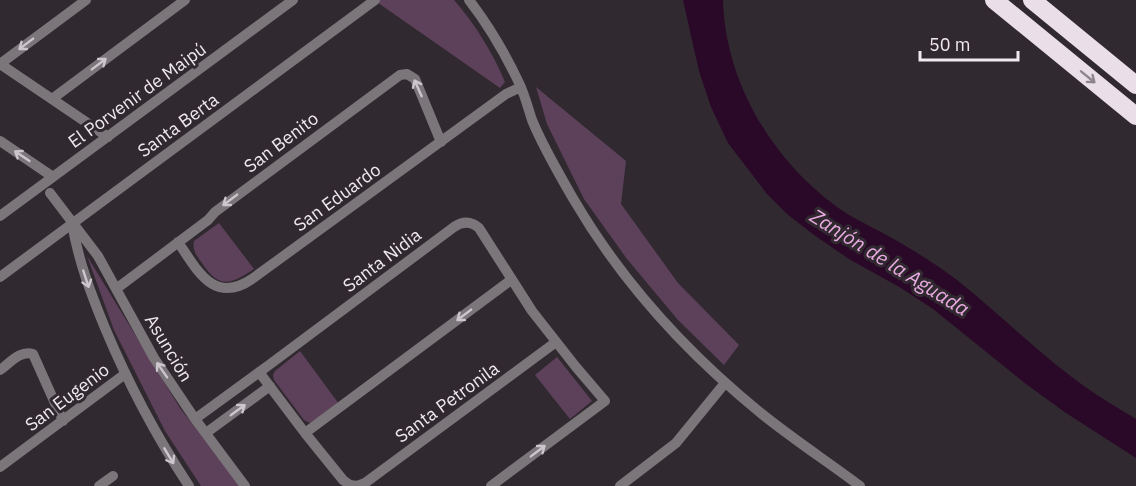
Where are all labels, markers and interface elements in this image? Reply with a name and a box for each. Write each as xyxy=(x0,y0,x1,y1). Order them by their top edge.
scale bar xyxy=(920,24,1018,62)
text: 50 m xyxy=(929,33,971,56)
street label: El Porvenir de Maipú xyxy=(63,37,211,153)
one-way arrow xyxy=(18,38,34,51)
one-way arrow xyxy=(90,58,106,70)
one-way arrow xyxy=(1080,70,1096,83)
one-way arrow xyxy=(412,79,424,97)
street label: Santa Berta xyxy=(133,88,223,162)
street label: San Benito xyxy=(239,107,323,177)
one-way arrow xyxy=(14,150,31,162)
street label: San Eduardo xyxy=(289,158,385,236)
one-way arrow xyxy=(223,194,239,206)
water label: Zanjón de la Aguada xyxy=(804,202,975,322)
street label: Santa Nidia xyxy=(338,223,426,297)
one-way arrow xyxy=(82,269,93,288)
one-way arrow xyxy=(457,309,473,321)
street label: Asunción xyxy=(140,310,198,386)
street label: Santa Petronila xyxy=(390,356,504,447)
street label: San Eugenio xyxy=(20,358,114,436)
one-way arrow xyxy=(156,363,168,379)
one-way arrow xyxy=(229,404,245,416)
one-way arrow xyxy=(529,445,545,457)
one-way arrow xyxy=(164,447,176,464)

